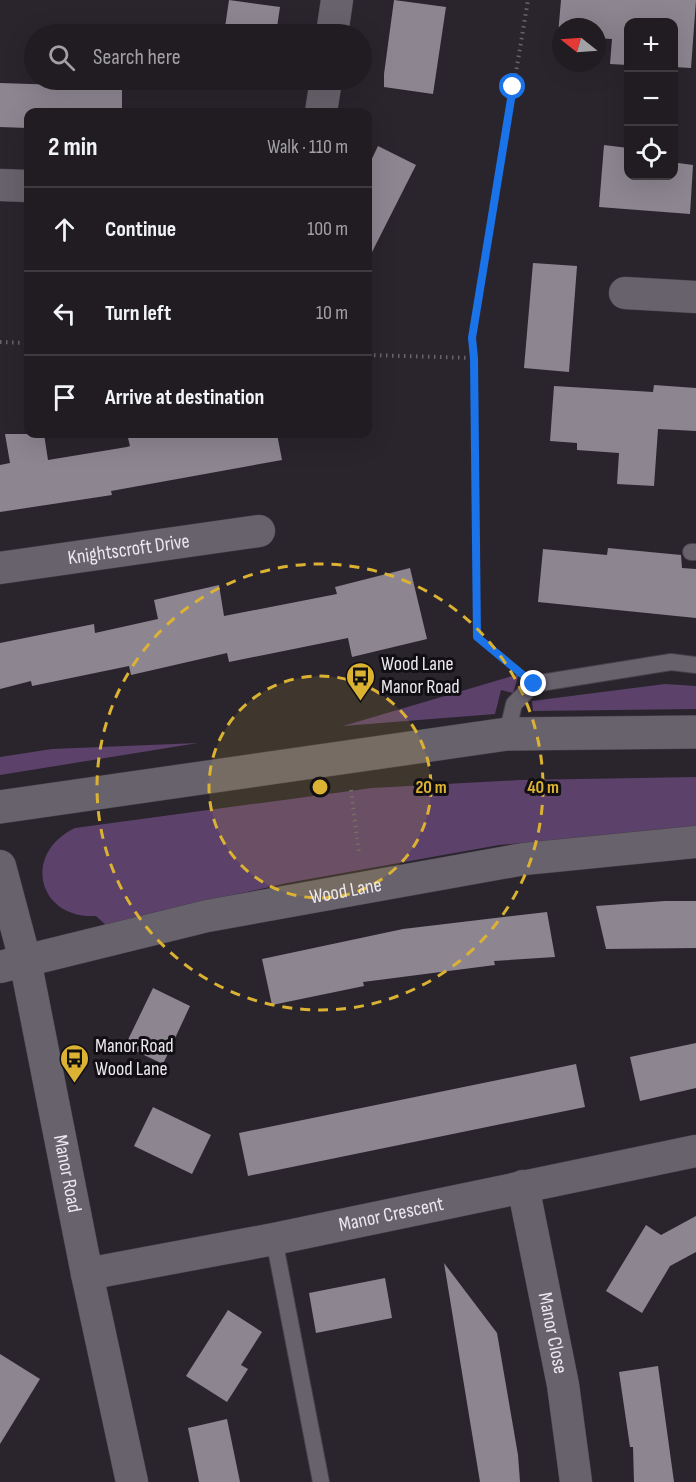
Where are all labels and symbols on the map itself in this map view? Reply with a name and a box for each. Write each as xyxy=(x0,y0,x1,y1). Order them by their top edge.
north arrow xyxy=(552,18,606,72)
route start xyxy=(499,73,525,99)
street label: Knightscroft Drive xyxy=(66,529,191,570)
place label: Wood Lane Manor Road xyxy=(381,652,460,699)
bus stop icon: Wood Lane Manor Road xyxy=(344,660,376,702)
route end xyxy=(520,670,546,696)
centre of rings xyxy=(310,777,330,797)
text: 20 m xyxy=(415,777,447,798)
text: 40 m xyxy=(527,777,559,798)
street label: Wood Lane xyxy=(308,873,383,909)
place label: Manor Road Wood Lane xyxy=(95,1034,174,1081)
bus stop icon: Manor Road Wood Lane xyxy=(58,1042,90,1084)
street label: Manor Road xyxy=(48,1133,87,1215)
street label: Manor Crescent xyxy=(337,1192,446,1237)
street label: Manor Close xyxy=(533,1290,572,1376)

